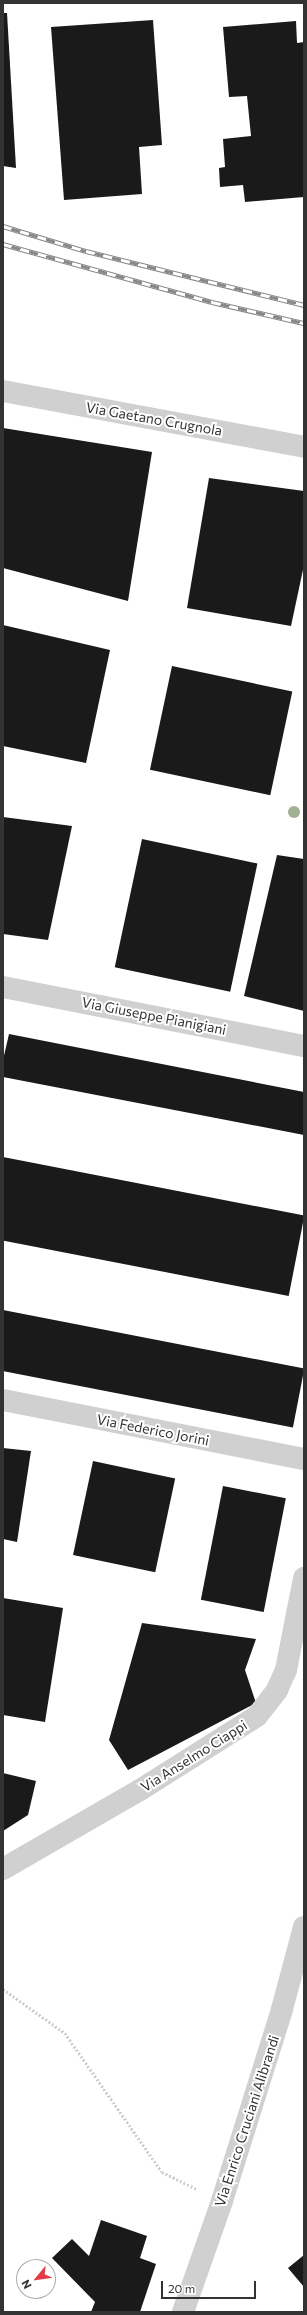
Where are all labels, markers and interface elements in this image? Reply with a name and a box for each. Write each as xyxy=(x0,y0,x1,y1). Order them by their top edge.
street label: Via Gaetano Crugnola xyxy=(85,399,223,439)
street label: Via Giuseppe Pianigiani xyxy=(80,994,228,1038)
street label: Via Federico Jorini xyxy=(95,1411,211,1449)
street label: Via Anselmo Ciappi xyxy=(138,1717,250,1795)
street label: Via Enrico Cruciani Alibrandi xyxy=(211,2033,283,2209)
north arrow xyxy=(16,2259,56,2299)
scale bar xyxy=(163,2273,258,2299)
text: N xyxy=(18,2278,34,2291)
text: 20 m xyxy=(168,2281,195,2295)

